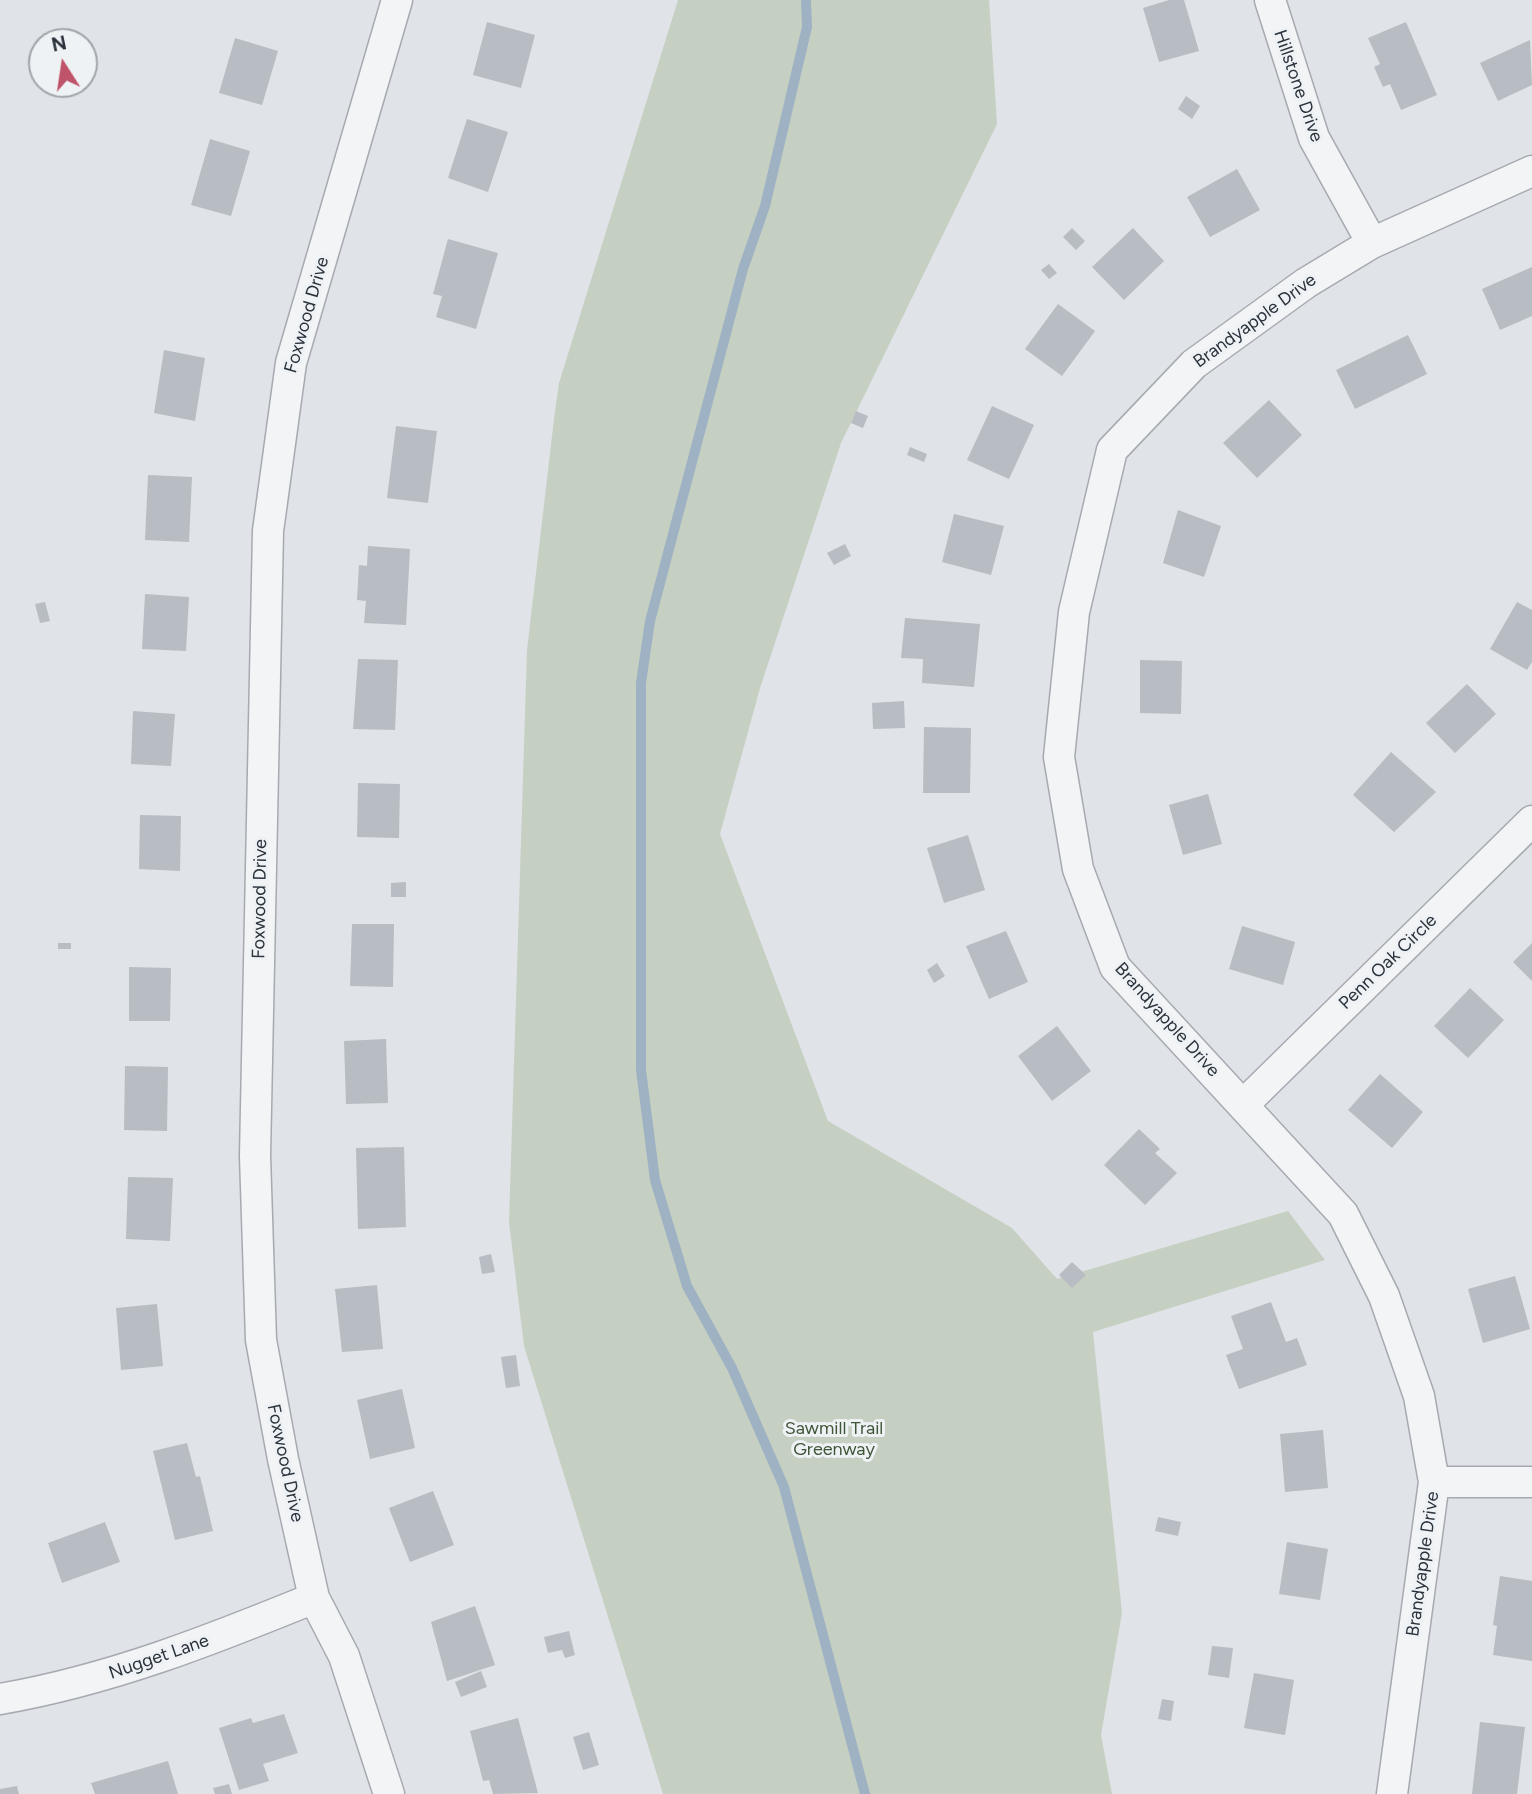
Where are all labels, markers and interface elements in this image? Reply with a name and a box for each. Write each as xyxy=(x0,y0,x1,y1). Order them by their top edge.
street label: Hillstone Drive xyxy=(1269,27,1327,145)
north arrow xyxy=(28,28,98,98)
text: N xyxy=(49,31,69,57)
street label: Foxwood Drive xyxy=(280,254,334,376)
street label: Brandyapple Drive xyxy=(1189,269,1321,373)
street label: Foxwood Drive xyxy=(248,839,272,959)
street label: Penn Oak Circle xyxy=(1335,910,1441,1014)
street label: Brandyapple Drive xyxy=(1110,958,1224,1082)
street label: Foxwood Drive xyxy=(262,1402,308,1524)
park label: Sawmill Trail Greenway xyxy=(785,1418,883,1460)
street label: Brandyapple Drive xyxy=(1402,1490,1444,1638)
street label: Nugget Lane xyxy=(106,1630,212,1684)

